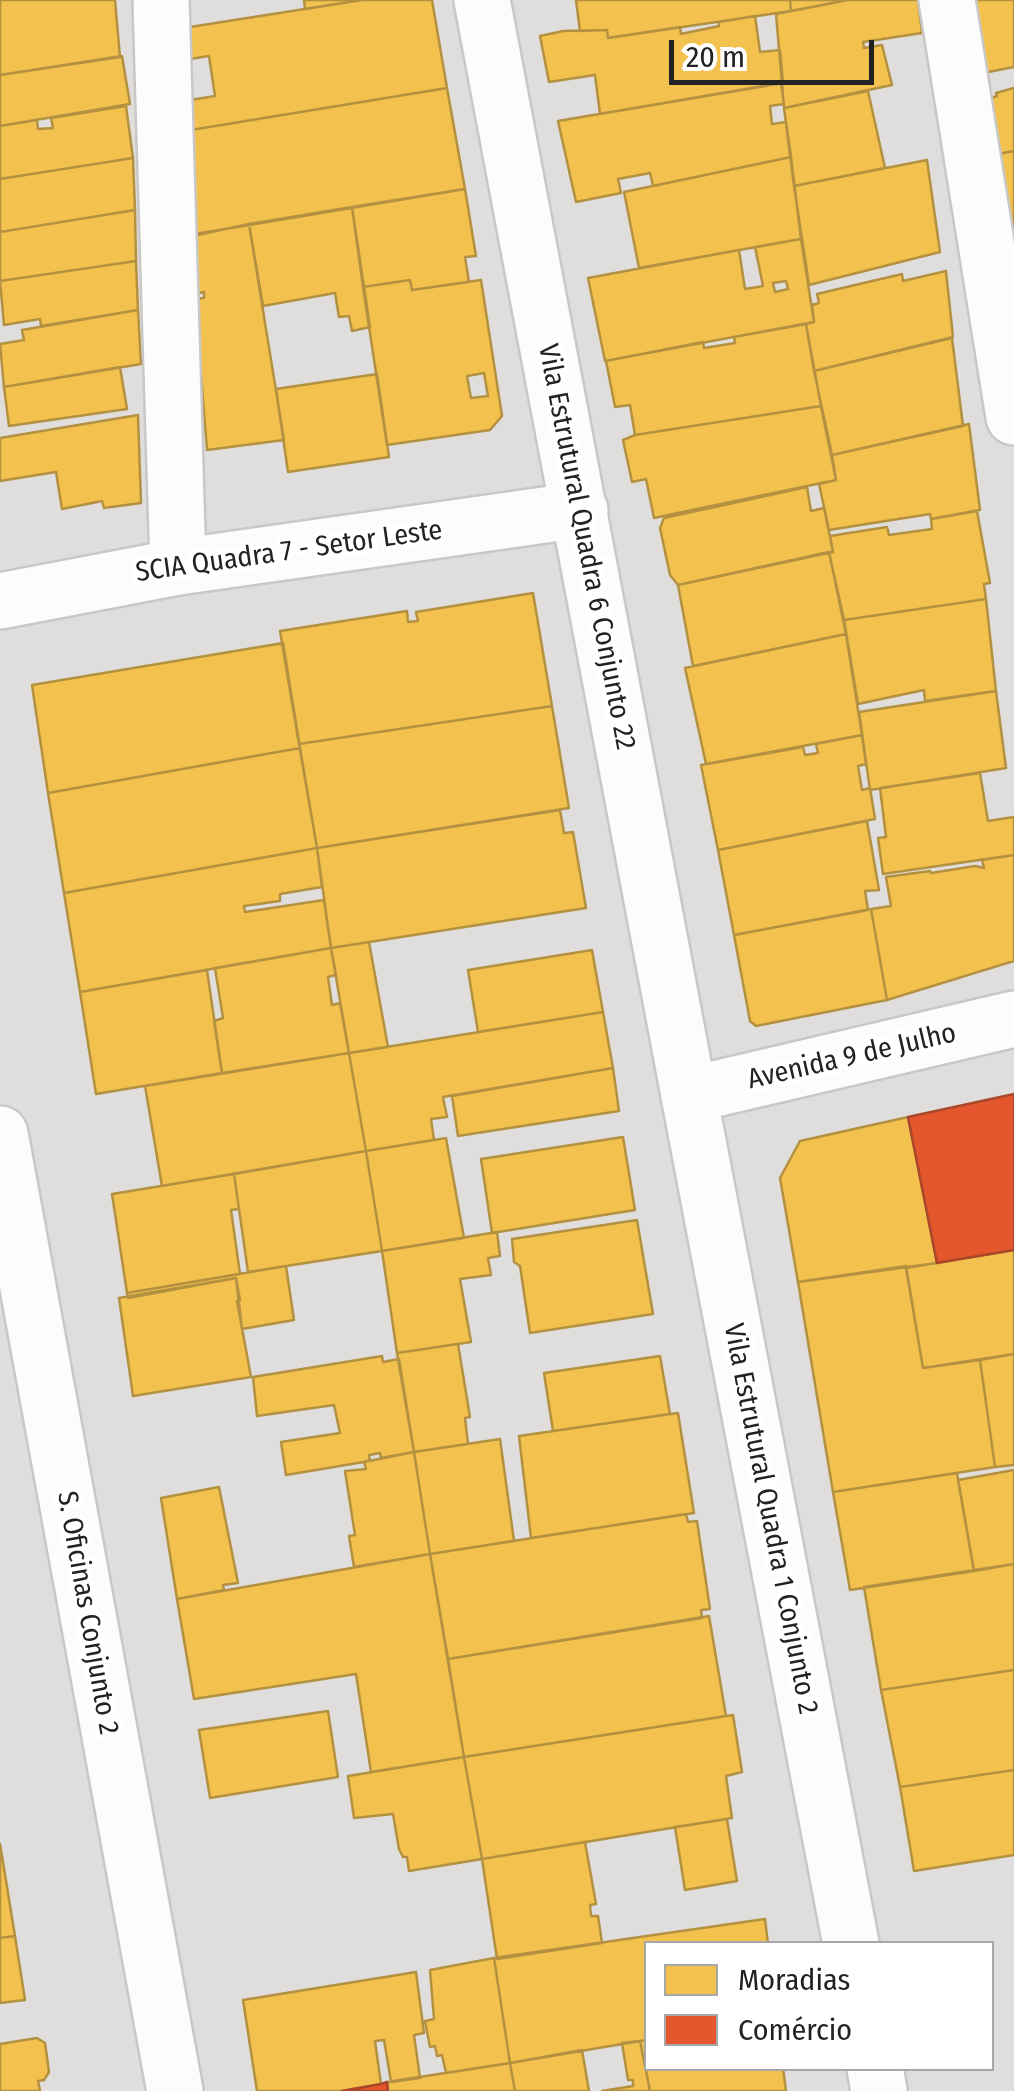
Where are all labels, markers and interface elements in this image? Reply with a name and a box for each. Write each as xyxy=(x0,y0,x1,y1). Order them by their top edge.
scale bar xyxy=(674,20,879,82)
text: 20 m xyxy=(686,39,745,75)
street label: Vila Estrutural Quadra 6 Conjunto 22 xyxy=(530,341,642,753)
street label: SCIA Quadra 7 - Setor Leste xyxy=(133,514,445,590)
street label: Avenida 9 de Julho xyxy=(745,1017,959,1097)
street label: Vila Estrutural Quadra 1 Conjunto 2 xyxy=(716,1321,824,1717)
street label: S. Oficinas Conjunto 2 xyxy=(49,1489,125,1737)
legend xyxy=(644,1941,994,2071)
text: Moradias xyxy=(738,1962,850,1998)
text: Comércio xyxy=(738,2012,852,2048)

